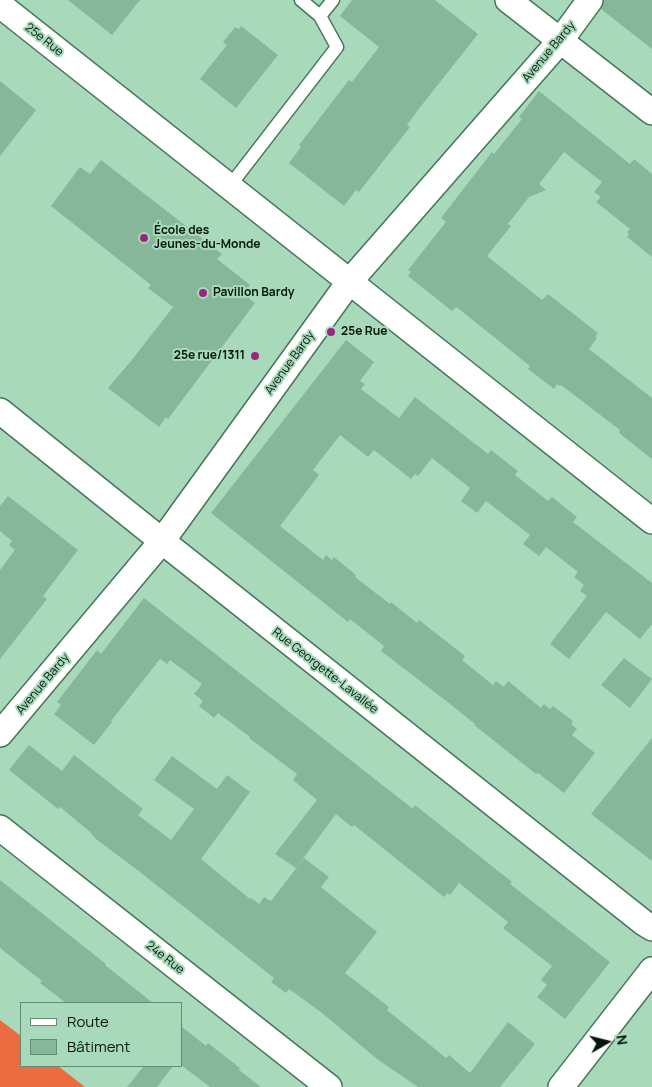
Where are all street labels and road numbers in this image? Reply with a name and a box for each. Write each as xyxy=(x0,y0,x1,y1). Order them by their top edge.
street label: Avenue Bardy xyxy=(519,19,579,85)
street label: 25e Rue xyxy=(22,21,66,59)
street label: Avenue Bardy xyxy=(262,328,318,398)
street label: Rue Georgette-Lavallée xyxy=(269,625,381,717)
street label: Avenue Bardy xyxy=(13,651,73,717)
street label: 24e Rue xyxy=(143,939,187,977)

